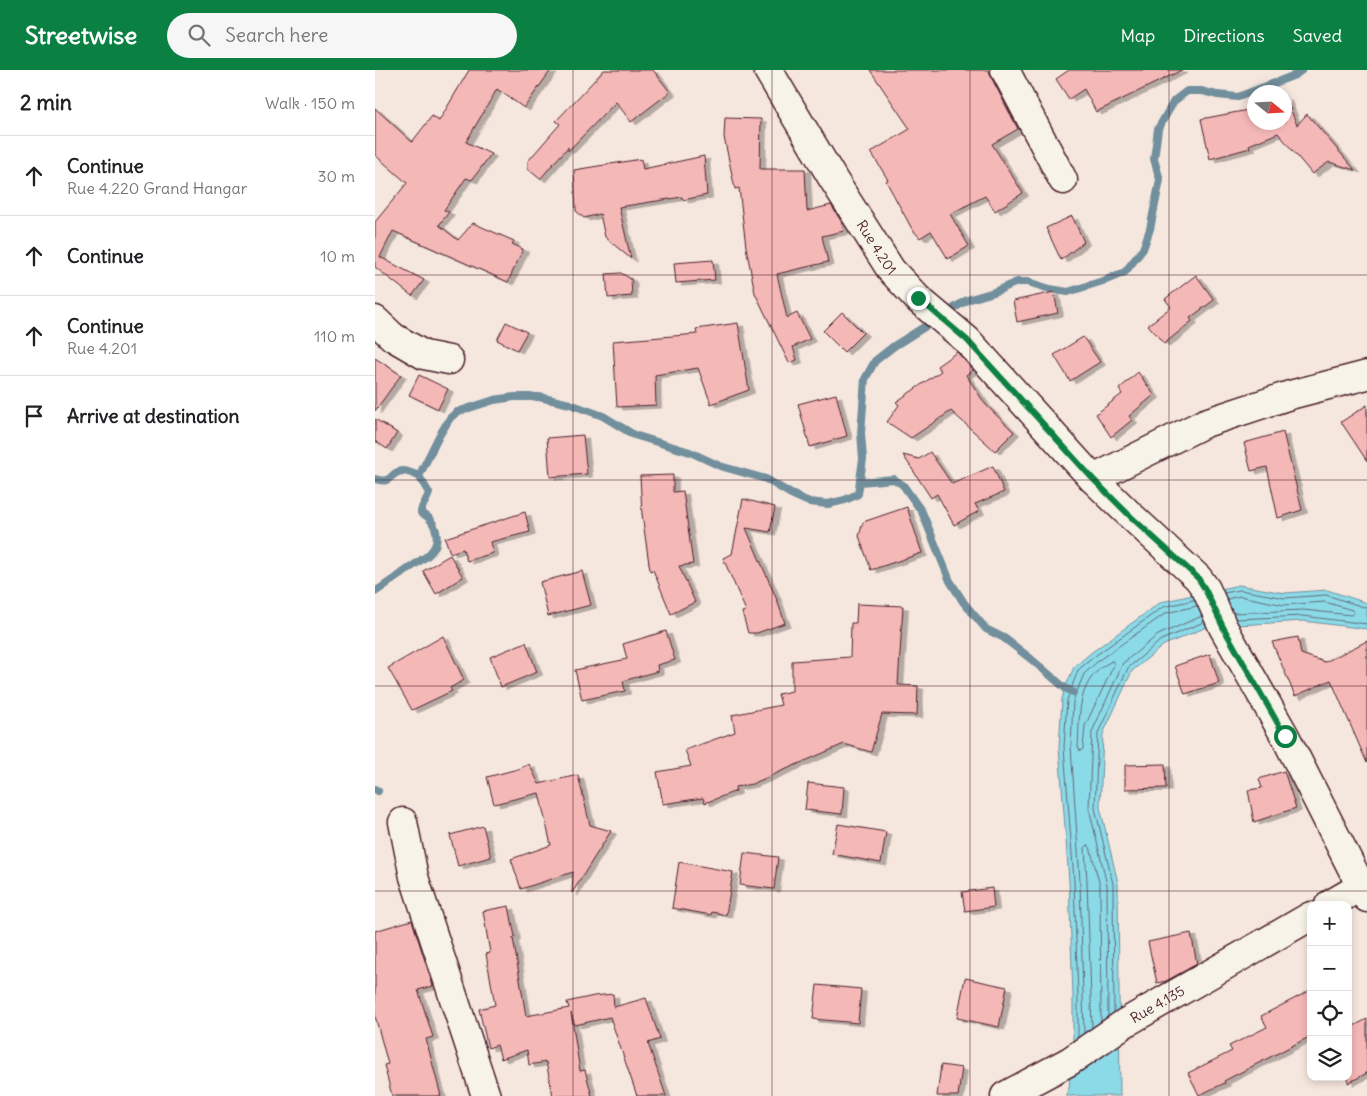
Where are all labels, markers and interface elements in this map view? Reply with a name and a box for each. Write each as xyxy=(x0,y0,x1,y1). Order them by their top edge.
search box xyxy=(167,13,517,58)
text: Streetwise xyxy=(25,20,137,50)
icon: search xyxy=(185,21,213,49)
text: Search here xyxy=(225,23,328,47)
text: Map xyxy=(1120,24,1155,47)
text: Directions xyxy=(1183,24,1265,47)
text: Saved xyxy=(1293,24,1342,47)
north arrow xyxy=(1247,85,1292,130)
text: 2 min xyxy=(20,89,72,116)
text: Walk · 150 m xyxy=(265,93,355,113)
text: Continue xyxy=(67,154,144,178)
icon: ahead xyxy=(20,162,48,190)
text: 30 m xyxy=(318,166,355,186)
text: Rue 4.220 Grand Hangar xyxy=(67,178,247,198)
street label: Rue 4.201 xyxy=(853,217,900,279)
icon: ahead xyxy=(20,242,48,270)
text: Continue xyxy=(67,244,144,268)
text: 10 m xyxy=(320,246,355,266)
route end xyxy=(907,287,930,310)
text: Continue xyxy=(67,314,144,338)
icon: ahead xyxy=(20,322,48,350)
text: 110 m xyxy=(314,326,355,346)
text: Rue 4.201 xyxy=(67,338,137,358)
icon: arrive xyxy=(20,402,48,430)
text: Arrive at destination xyxy=(67,404,240,428)
route start xyxy=(1274,725,1297,748)
map controls xyxy=(1307,901,1352,1081)
button: + xyxy=(1307,901,1352,946)
button: − xyxy=(1307,946,1352,991)
street label: Rue 4.135 xyxy=(1127,982,1188,1027)
button: locate xyxy=(1307,991,1352,1036)
button: layers xyxy=(1307,1036,1352,1081)

